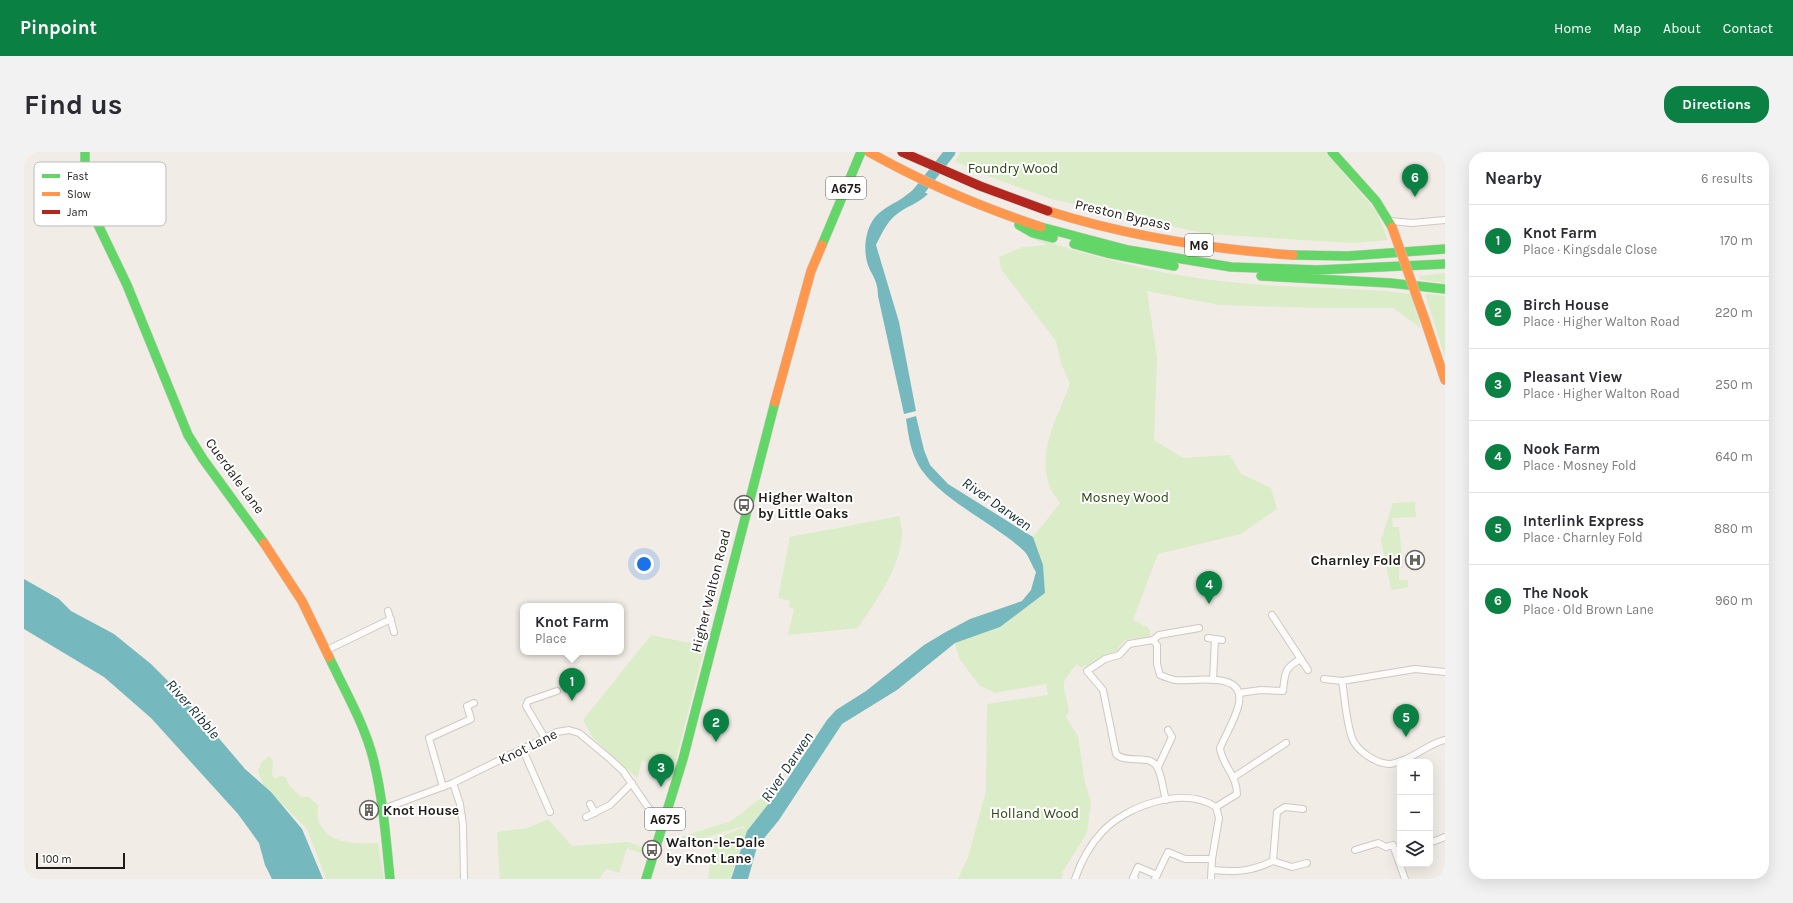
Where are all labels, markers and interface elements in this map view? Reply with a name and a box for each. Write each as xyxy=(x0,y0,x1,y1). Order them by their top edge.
text: Pinpoint xyxy=(20,17,97,39)
text: Home xyxy=(1554,20,1591,37)
text: Map xyxy=(1613,20,1641,37)
text: About xyxy=(1663,20,1701,37)
text: Contact xyxy=(1723,20,1773,37)
button: Directions xyxy=(1664,86,1769,123)
text: Find us xyxy=(24,88,123,121)
park label: Foundry Wood xyxy=(968,160,1058,177)
legend xyxy=(34,162,166,226)
pin: 6 xyxy=(1402,164,1428,197)
text: Nearby xyxy=(1485,168,1542,188)
text: Fast xyxy=(67,170,88,183)
text: 6 results xyxy=(1701,171,1753,186)
road number: A675 xyxy=(826,177,866,199)
text: Slow xyxy=(67,188,91,201)
street label: Preston Bypass xyxy=(1073,196,1173,234)
text: Jam xyxy=(67,206,88,219)
text: Knot Farm xyxy=(1523,224,1597,242)
text: 1 xyxy=(1496,233,1500,248)
text: 170 m xyxy=(1720,233,1753,248)
road number: M6 xyxy=(1185,234,1213,256)
text: Place · Kingsdale Close xyxy=(1523,242,1657,257)
text: Birch House xyxy=(1523,296,1609,314)
text: 2 xyxy=(1494,305,1502,320)
text: 220 m xyxy=(1715,305,1753,320)
text: Place · Higher Walton Road xyxy=(1523,314,1680,329)
text: Pleasant View xyxy=(1523,368,1622,386)
text: 3 xyxy=(1494,377,1502,392)
text: 250 m xyxy=(1715,377,1753,392)
text: Place · Higher Walton Road xyxy=(1523,386,1680,401)
street label: Cuerdale Lane xyxy=(202,435,268,517)
text: Nook Farm xyxy=(1523,440,1600,458)
text: 4 xyxy=(1494,449,1502,464)
text: 640 m xyxy=(1715,449,1753,464)
text: Place · Mosney Fold xyxy=(1523,458,1636,473)
water label: River Darwen xyxy=(959,473,1035,535)
place label: Higher Walton by Little Oaks xyxy=(758,489,853,522)
park label: Mosney Wood xyxy=(1081,489,1169,506)
bus stop icon: Higher Walton by Little Oaks xyxy=(733,494,755,516)
text: Interlink Express xyxy=(1523,512,1644,530)
text: 5 xyxy=(1494,521,1502,536)
text: 880 m xyxy=(1714,521,1753,536)
street label: Higher Walton Road xyxy=(688,528,734,654)
text: Place · Charnley Fold xyxy=(1523,530,1643,545)
hospital icon: Charnley Fold xyxy=(1404,549,1426,571)
place label: Charnley Fold xyxy=(1311,552,1401,569)
your location xyxy=(634,554,654,574)
pin: 4 xyxy=(1196,571,1222,604)
text: The Nook xyxy=(1523,584,1589,602)
text: 6 xyxy=(1494,593,1502,608)
text: 960 m xyxy=(1715,593,1753,608)
text: Place · Old Brown Lane xyxy=(1523,602,1654,617)
popup xyxy=(520,603,624,655)
text: Knot Farm xyxy=(535,613,609,631)
text: Place xyxy=(535,631,566,646)
pin: 1 xyxy=(559,668,585,701)
water label: River Ribble xyxy=(162,675,224,743)
pin: 5 xyxy=(1393,704,1419,737)
pin: 2 xyxy=(703,709,729,742)
street label: Knot Lane xyxy=(496,726,560,768)
water label: River Darwen xyxy=(757,728,817,806)
pin: 3 xyxy=(648,754,674,787)
map controls xyxy=(1397,759,1433,867)
button: + xyxy=(1397,759,1433,795)
button: − xyxy=(1397,795,1433,831)
building icon: Knot House xyxy=(358,799,380,821)
place label: Knot House xyxy=(383,802,459,819)
park label: Holland Wood xyxy=(991,805,1079,822)
road number: A675 xyxy=(645,808,685,830)
button: layers xyxy=(1397,831,1433,867)
place label: Walton-le-Dale by Knot Lane xyxy=(666,834,765,867)
bus stop icon: Walton-le-Dale by Knot Lane xyxy=(641,839,663,861)
scale bar xyxy=(36,851,125,870)
text: 100 m xyxy=(42,853,72,866)

